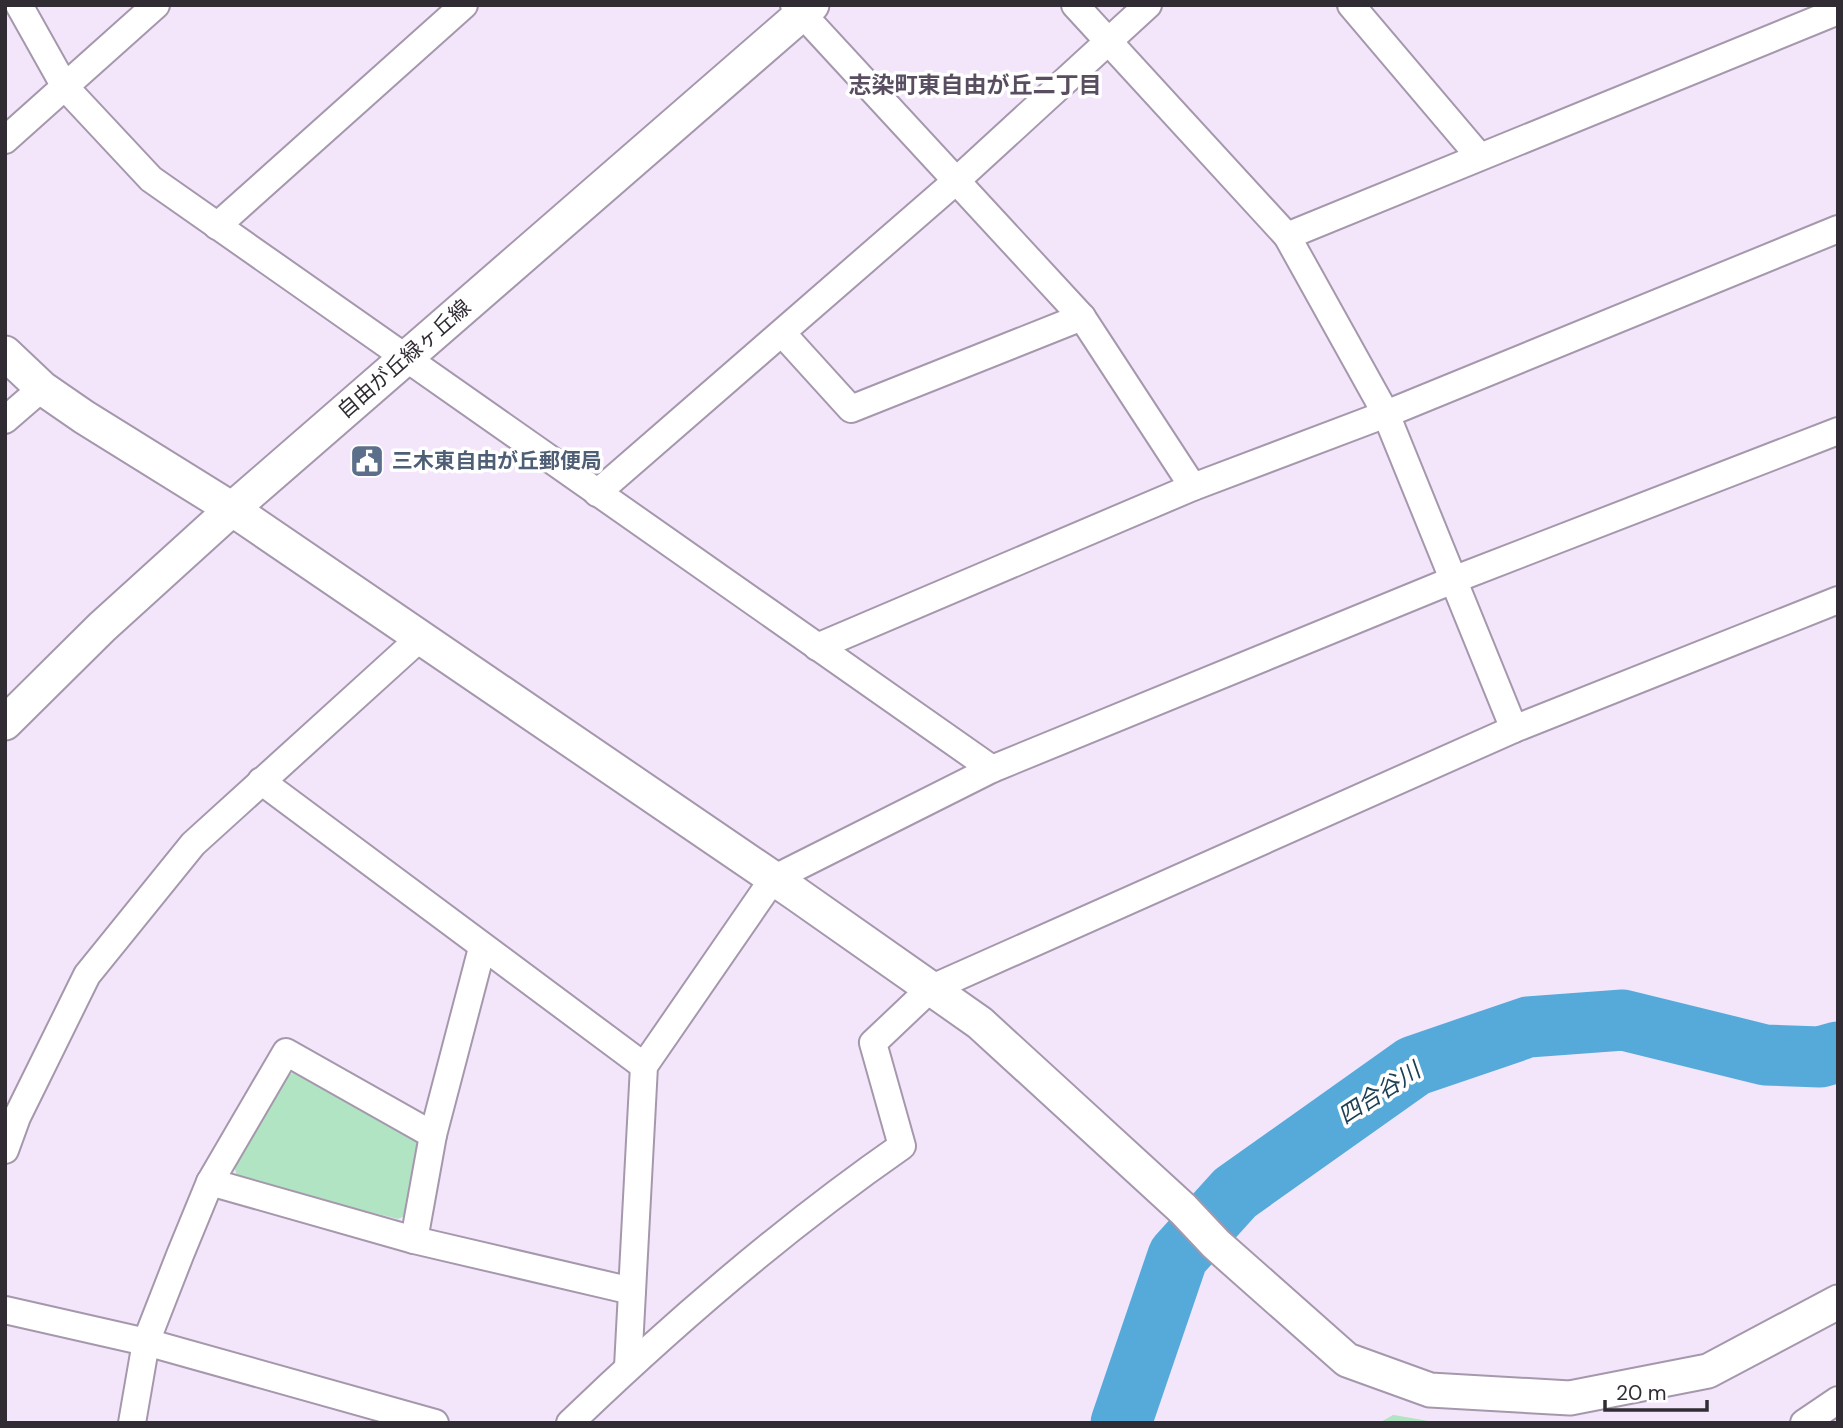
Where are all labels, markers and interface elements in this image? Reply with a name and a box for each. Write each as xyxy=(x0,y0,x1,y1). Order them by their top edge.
district label: 志染町東自由が丘二丁目 xyxy=(849,70,1102,100)
street label: 自由が丘緑ヶ丘線 xyxy=(331,293,477,425)
public building icon: 三木東自由が丘郵便局 xyxy=(348,442,386,480)
place label: 三木東自由が丘郵便局 xyxy=(392,447,602,475)
water label: 四合谷川 xyxy=(1332,1054,1428,1131)
scale bar xyxy=(1605,1368,1706,1412)
text: 20 m xyxy=(1616,1379,1667,1407)

